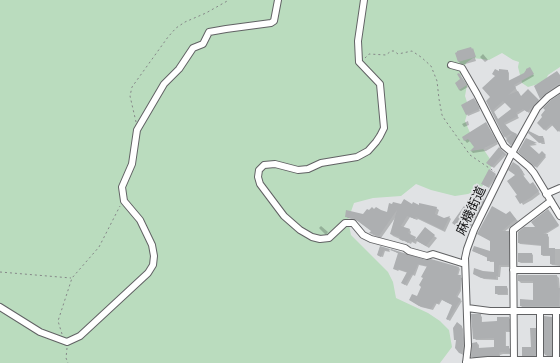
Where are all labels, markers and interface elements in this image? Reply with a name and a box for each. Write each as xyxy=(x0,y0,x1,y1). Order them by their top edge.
street label: 麻機街道 xyxy=(454,184,490,238)

